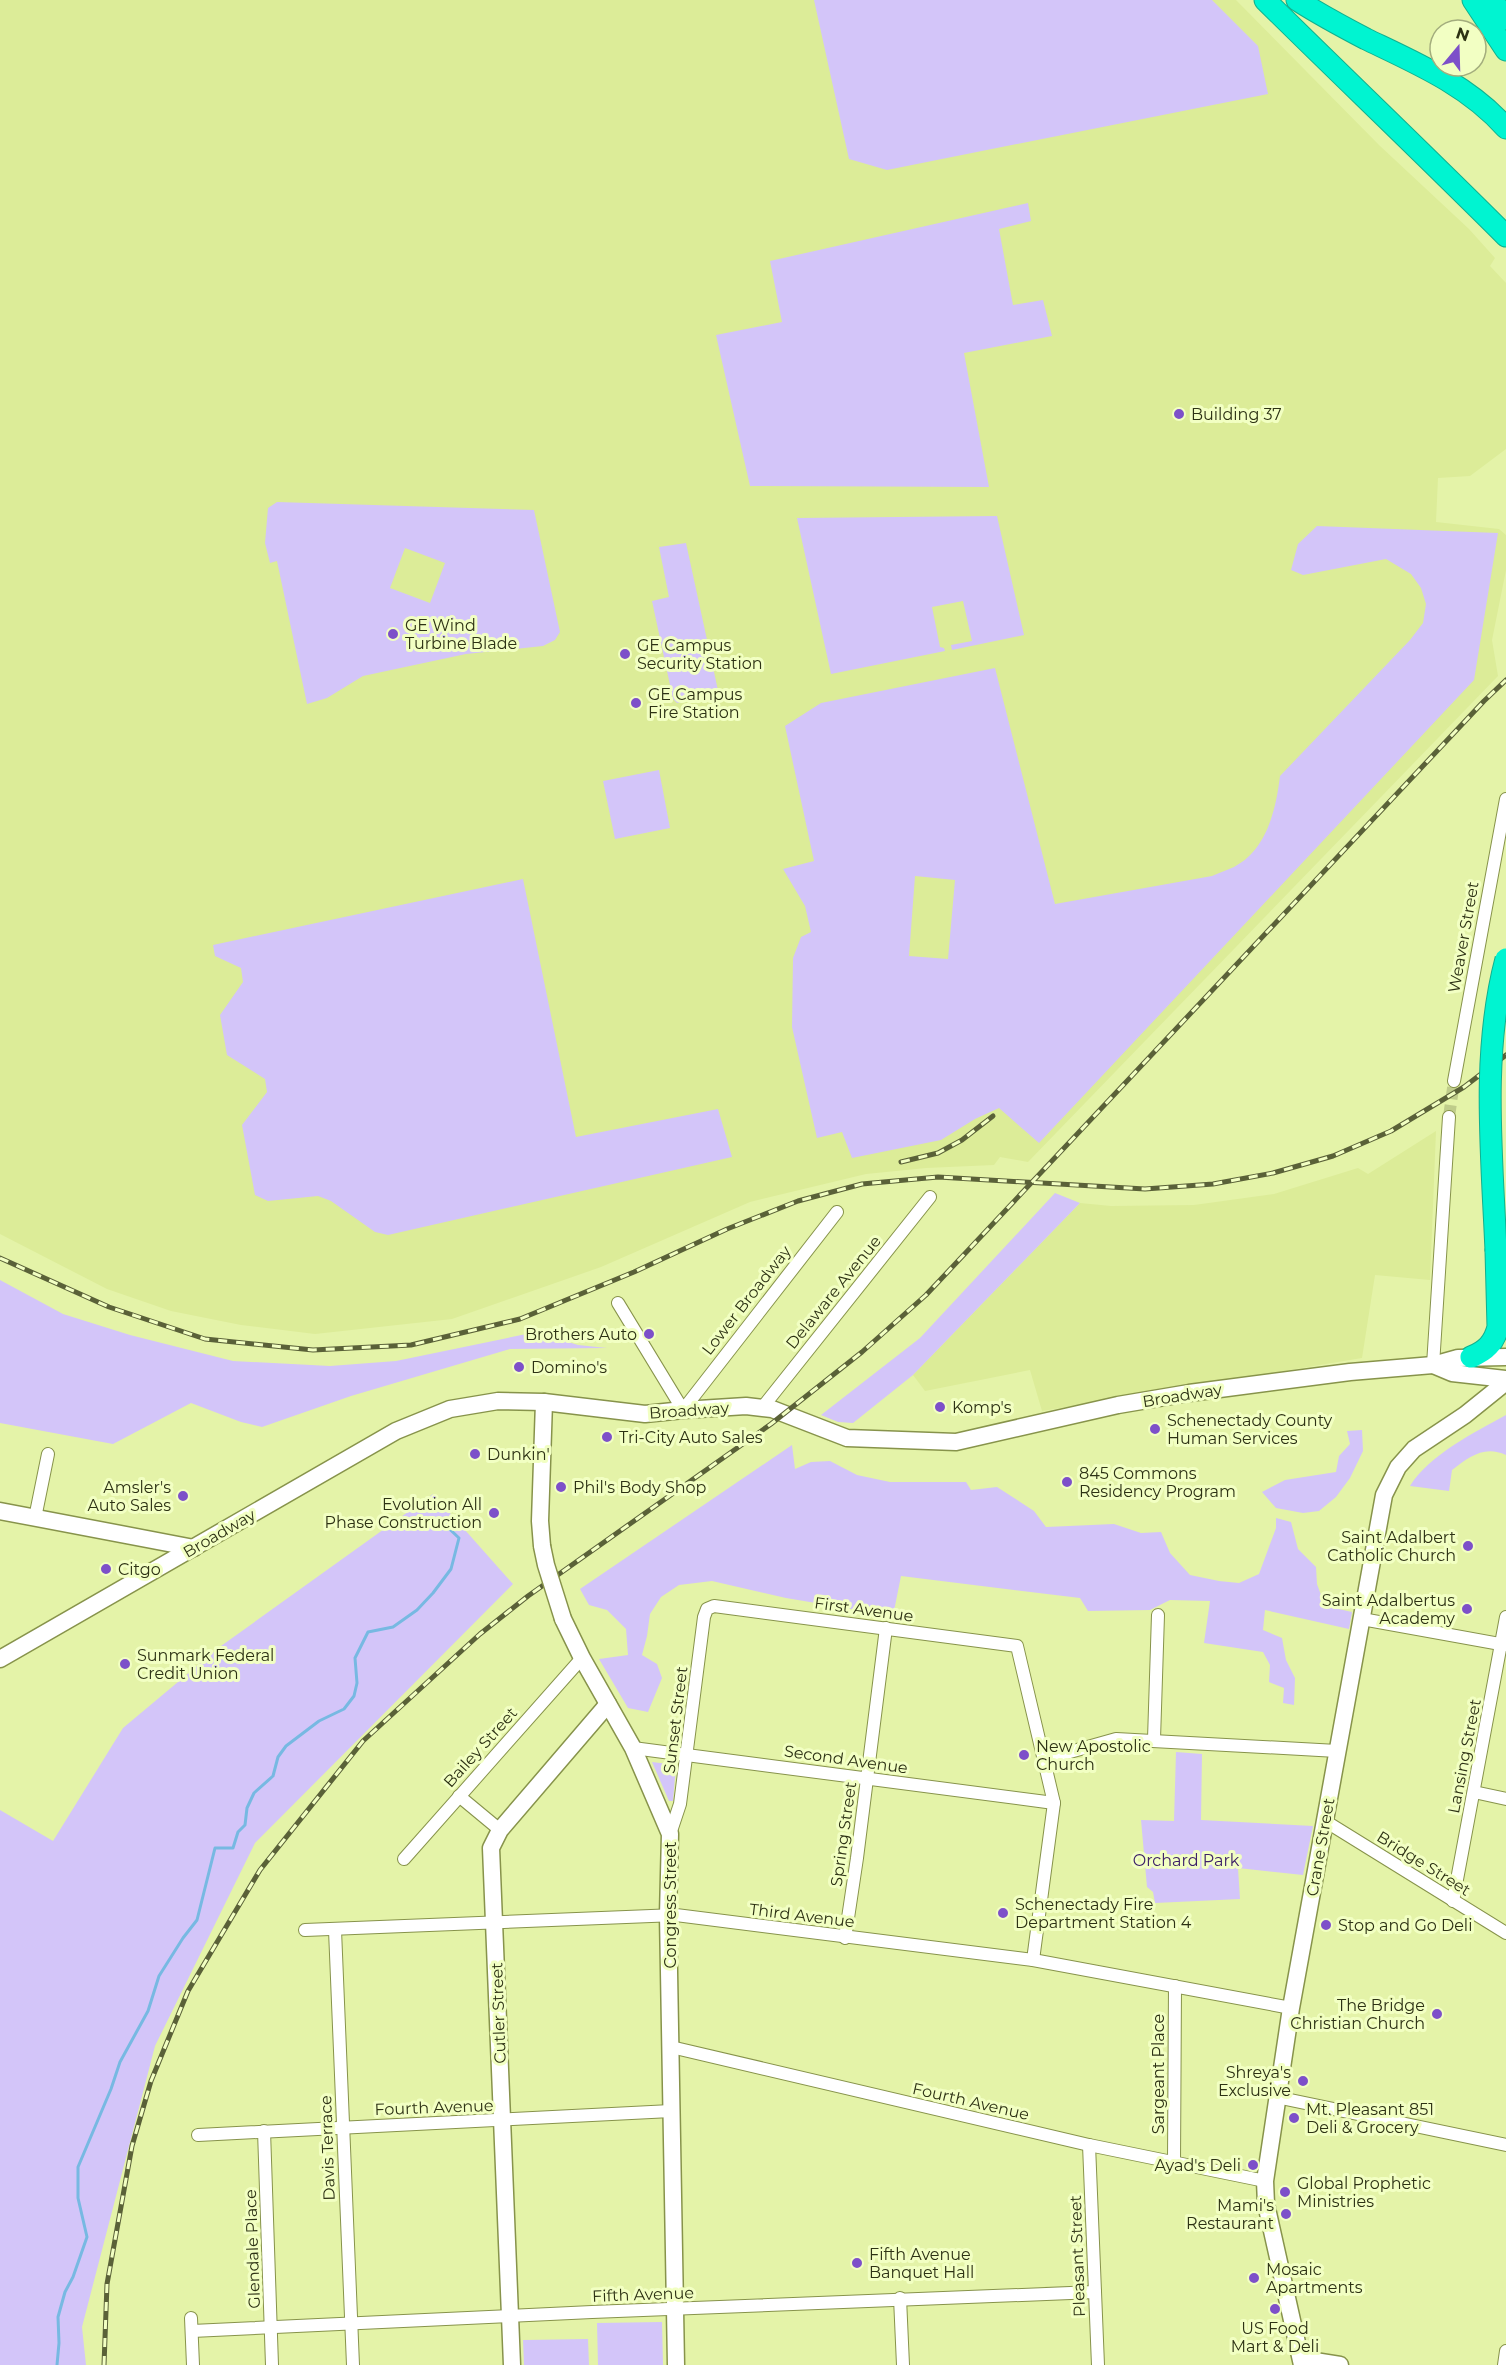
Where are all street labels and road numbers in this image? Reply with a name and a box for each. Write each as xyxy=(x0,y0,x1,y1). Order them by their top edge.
street label: Weaver Street xyxy=(1444,879,1483,994)
street label: Delaware Avenue xyxy=(782,1232,885,1353)
street label: Lower Broadway xyxy=(698,1242,795,1359)
street label: Broadway xyxy=(1141,1380,1223,1411)
street label: Broadway xyxy=(648,1398,730,1423)
street label: Broadway xyxy=(180,1505,259,1562)
street label: First Avenue xyxy=(813,1593,915,1626)
street label: Sunset Street xyxy=(659,1665,692,1775)
street label: Lansing Street xyxy=(1444,1697,1485,1815)
street label: Bailey Street xyxy=(440,1703,522,1791)
street label: Second Avenue xyxy=(783,1741,909,1778)
street label: Spring Street xyxy=(827,1780,860,1888)
street label: Crane Street xyxy=(1302,1796,1339,1898)
street label: Bridge Street xyxy=(1373,1827,1474,1900)
street label: Congress Street xyxy=(661,1841,680,1968)
street label: Third Avenue xyxy=(748,1900,856,1931)
street label: Cutler Street xyxy=(487,1962,510,2064)
street label: Sargeant Place xyxy=(1149,2014,1168,2134)
street label: Fourth Avenue xyxy=(911,2079,1031,2124)
street label: Davis Terrace xyxy=(316,2095,339,2201)
street label: Fourth Avenue xyxy=(374,2096,494,2119)
street label: Glendale Place xyxy=(241,2189,264,2309)
street label: Pleasant Street xyxy=(1066,2194,1089,2317)
street label: Fifth Avenue xyxy=(592,2283,694,2306)

